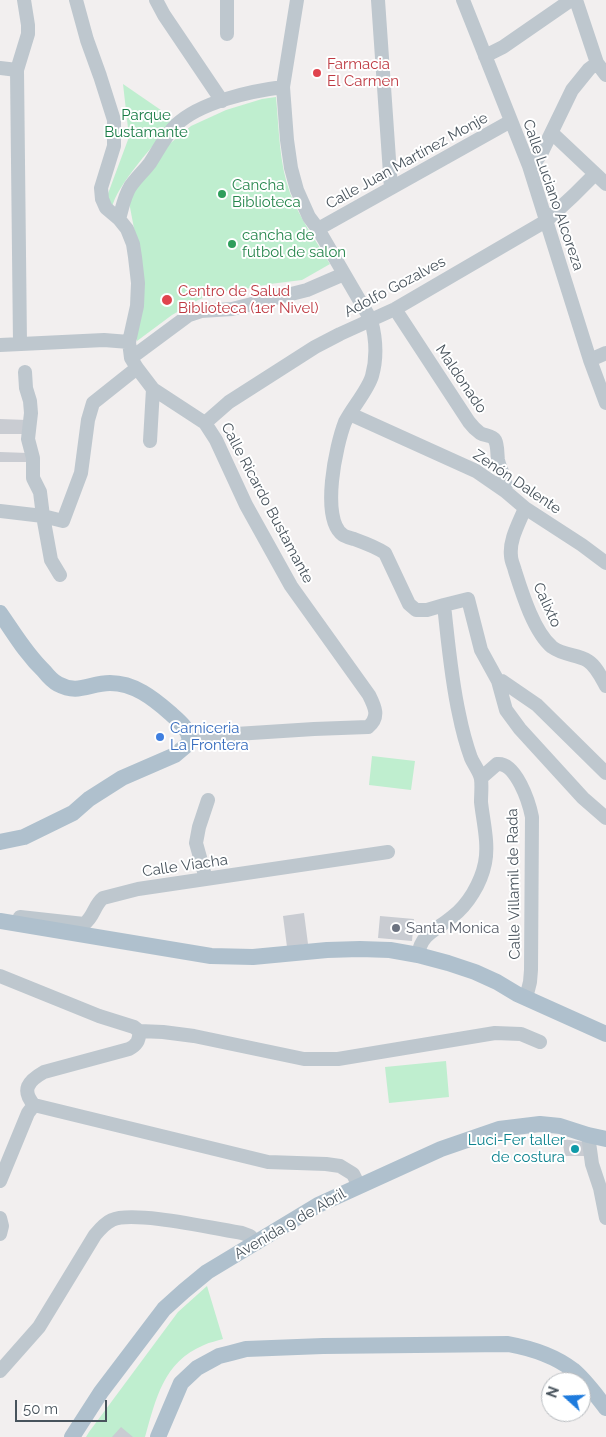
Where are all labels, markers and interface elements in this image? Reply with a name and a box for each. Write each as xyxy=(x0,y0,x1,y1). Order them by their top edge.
place label: Farmacia El Carmen xyxy=(327,55,399,90)
marker: Farmacia El Carmen xyxy=(311,67,323,79)
park label: Parque Bustamante xyxy=(104,106,188,141)
street label: Calle Juan Martínez Monje xyxy=(323,109,491,213)
street label: Calle Luciano Alcoreza xyxy=(519,117,587,273)
place label: Cancha Biblioteca xyxy=(232,176,301,211)
marker: Cancha Biblioteca xyxy=(216,188,228,200)
place label: cancha de futbol de salon xyxy=(242,226,346,261)
marker: cancha de futbol de salon xyxy=(226,238,238,250)
street label: Adolfo Gozalves xyxy=(341,253,449,321)
place label: Centro de Salud Biblioteca (1er Nivel) xyxy=(178,282,318,317)
marker: Centro de Salud Biblioteca (1er Nivel) xyxy=(160,293,174,307)
street label: Maldonado xyxy=(432,341,490,417)
street label: Calle Ricardo Bustamante xyxy=(217,420,317,586)
street label: Zenón Dalente xyxy=(470,446,564,518)
street label: Calixto xyxy=(529,580,565,630)
place label: Carniceria La Frontera xyxy=(170,719,249,754)
marker: Carniceria La Frontera xyxy=(154,731,166,743)
street label: Calle Villamil de Rada xyxy=(504,808,524,960)
street label: Calle Viacha xyxy=(141,851,229,881)
place label: Santa Monica xyxy=(406,919,499,937)
marker: Santa Monica xyxy=(390,922,402,934)
place label: Luci-Fer taller de costura xyxy=(468,1131,565,1166)
marker: Luci-Fer taller de costura xyxy=(569,1143,581,1155)
street label: Avenida 9 de Abril xyxy=(231,1185,349,1263)
north arrow xyxy=(541,1372,591,1422)
text: N xyxy=(543,1384,562,1400)
scale bar xyxy=(18,1390,110,1422)
text: 50 m xyxy=(23,1400,58,1418)

